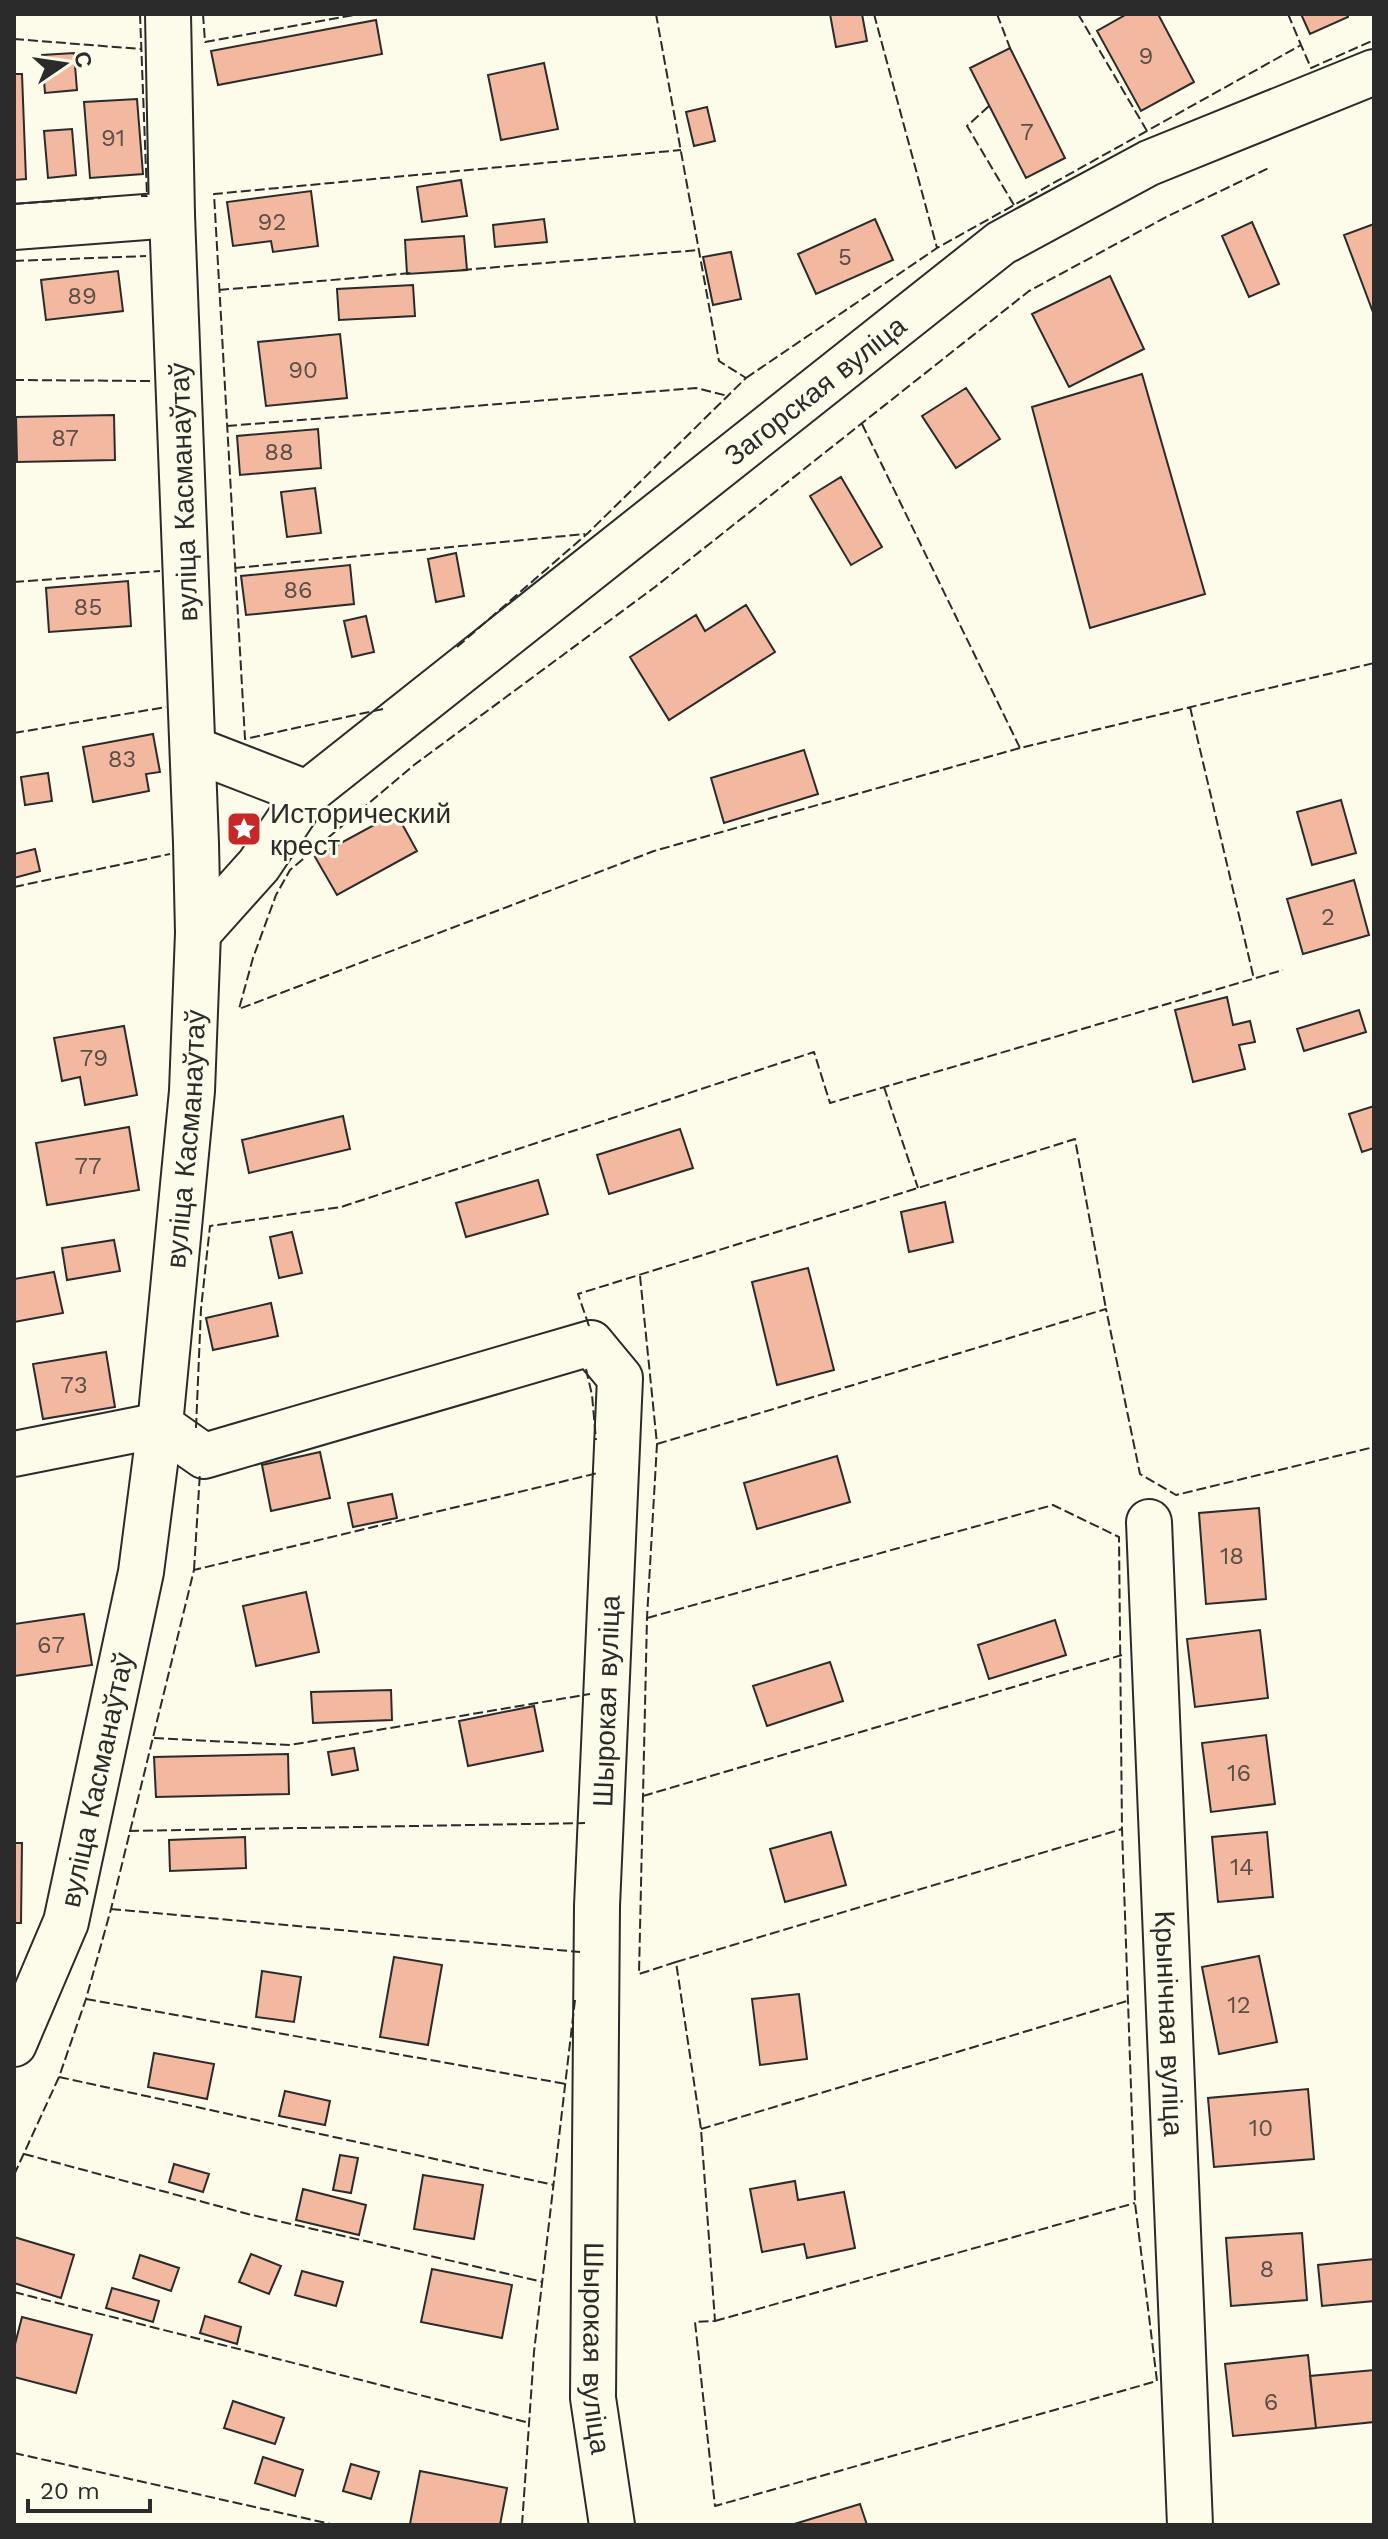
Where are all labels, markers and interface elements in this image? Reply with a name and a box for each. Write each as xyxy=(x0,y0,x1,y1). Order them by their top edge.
north arrow xyxy=(24,24,104,104)
house number: 9 xyxy=(1139,42,1153,70)
text: С xyxy=(69,49,97,70)
house number: 7 xyxy=(1020,118,1034,146)
house number: 91 xyxy=(101,124,125,152)
house number: 92 xyxy=(258,208,286,236)
house number: 5 xyxy=(838,243,852,271)
house number: 89 xyxy=(67,282,97,310)
street label: Загорская вуліца xyxy=(718,309,913,473)
house number: 90 xyxy=(288,356,318,384)
street label: вуліца Касманаўтаў xyxy=(162,362,205,622)
house number: 87 xyxy=(51,424,79,452)
house number: 88 xyxy=(264,438,294,466)
house number: 86 xyxy=(283,576,313,604)
house number: 85 xyxy=(74,593,102,621)
house number: 83 xyxy=(108,745,136,773)
place label: Исторический крест xyxy=(270,797,451,862)
place icon: Исторический крест xyxy=(225,810,263,848)
house number: 2 xyxy=(1321,903,1335,931)
street label: вуліца Касманаўтаў xyxy=(159,1009,212,1270)
house number: 79 xyxy=(80,1044,108,1072)
house number: 77 xyxy=(75,1152,101,1180)
house number: 73 xyxy=(60,1371,88,1399)
house number: 18 xyxy=(1220,1542,1244,1570)
street label: Шырокая вуліца xyxy=(586,1594,627,1807)
house number: 67 xyxy=(37,1631,65,1659)
street label: вуліца Касманаўтаў xyxy=(54,1650,140,1910)
house number: 16 xyxy=(1227,1759,1251,1787)
house number: 14 xyxy=(1230,1853,1254,1881)
street label: Крынічная вуліца xyxy=(1148,1910,1190,2138)
house number: 12 xyxy=(1227,1991,1251,2019)
house number: 10 xyxy=(1249,2114,1273,2142)
street label: Шырокая вуліца xyxy=(576,2242,617,2457)
house number: 8 xyxy=(1260,2255,1274,2283)
house number: 6 xyxy=(1264,2388,1278,2416)
scale bar xyxy=(28,2463,150,2513)
text: 20 m xyxy=(40,2477,100,2505)

